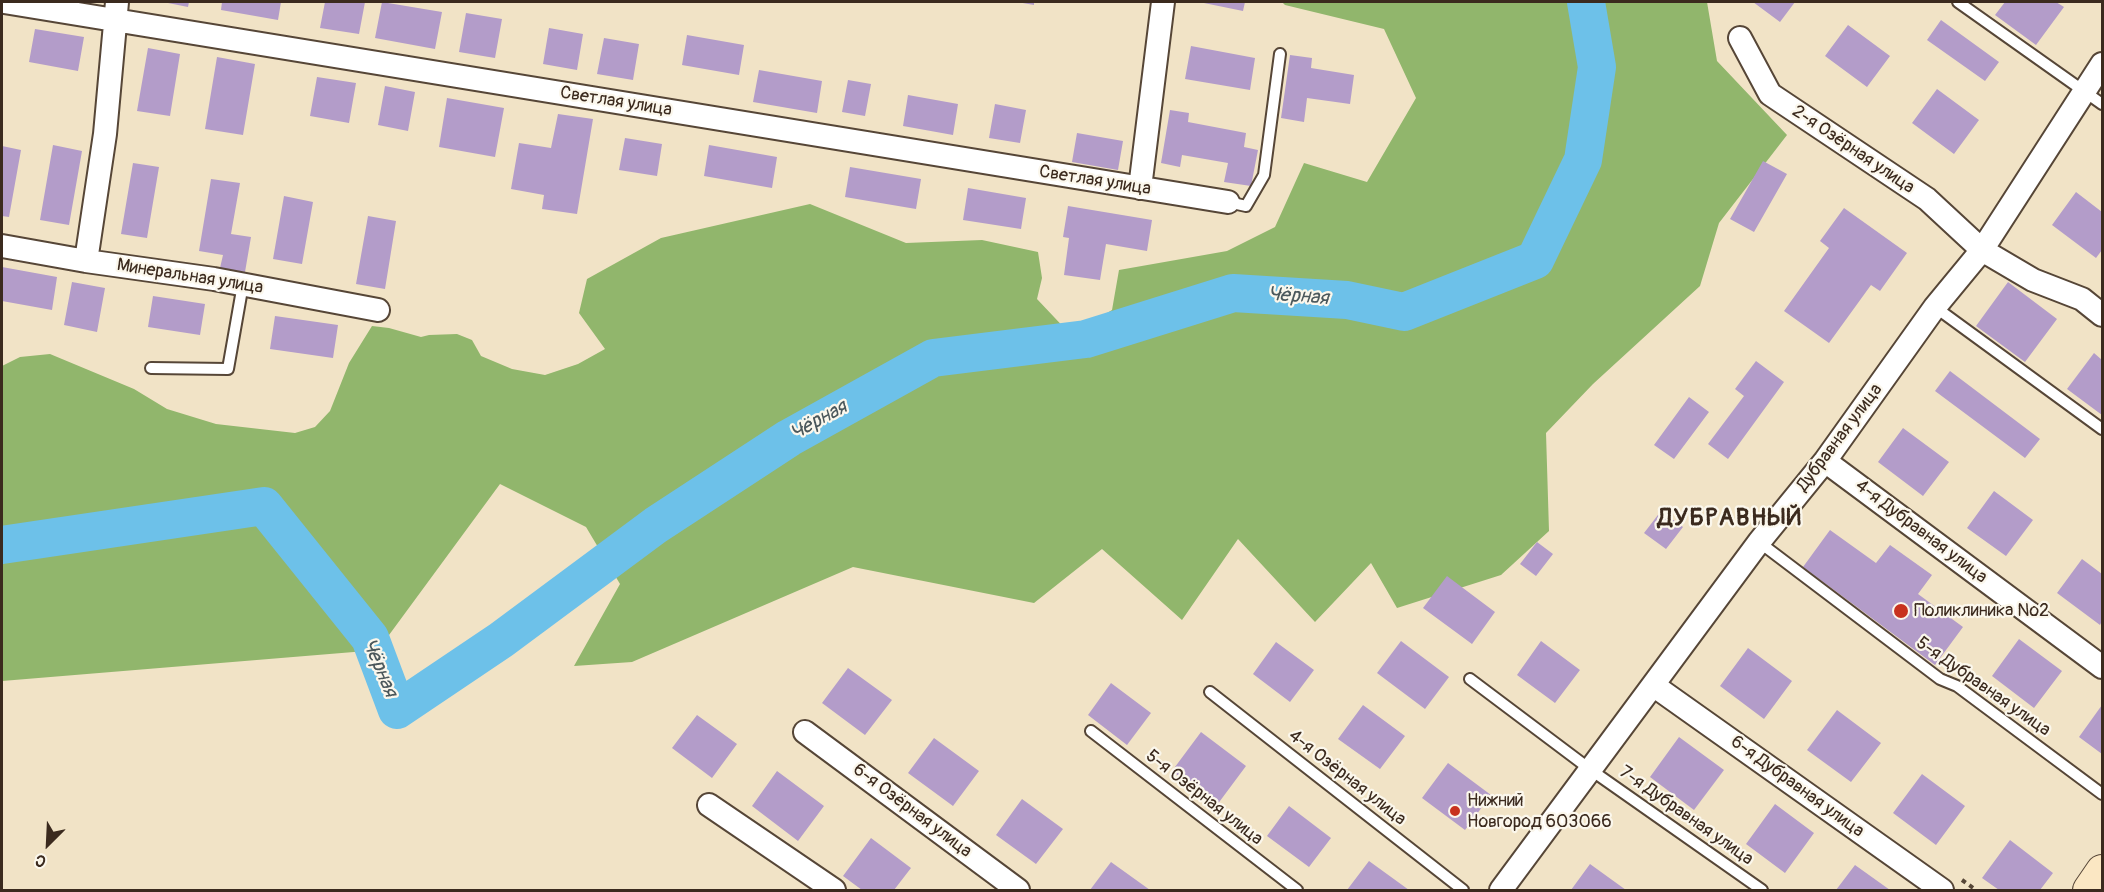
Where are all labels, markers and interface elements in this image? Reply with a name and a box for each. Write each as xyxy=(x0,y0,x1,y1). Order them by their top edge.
street label: Светлая улица xyxy=(559,83,673,121)
street label: 2-я Озёрная улица xyxy=(1788,101,1918,199)
street label: Светлая улица xyxy=(1038,162,1152,200)
street label: Минеральная улица xyxy=(115,255,265,299)
water label: Чёрная xyxy=(1267,283,1329,311)
street label: Дубравная улица xyxy=(1793,380,1887,496)
water label: Чёрная xyxy=(787,396,851,446)
street label: 4-я Дубравная улица xyxy=(1851,475,1991,589)
district label: ДУБРАВНЫЙ xyxy=(1658,505,1802,533)
place label: Поликлиника №2 xyxy=(1914,600,2049,622)
marker: Поликлиника №2 xyxy=(1892,602,1910,620)
street label: 5-я Дубравная улица xyxy=(1912,633,2054,741)
water label: Чёрная xyxy=(356,635,402,701)
street label: 4-я Озёрная улица xyxy=(1284,725,1410,831)
street label: 6-я Дубравная улица xyxy=(1726,731,1868,843)
street label: 5-я Озёрная улица xyxy=(1141,746,1267,850)
street label: 6-я Озёрная улица xyxy=(848,759,976,863)
street label: 7-я Дубравная улица xyxy=(1615,762,1757,870)
place label: Нижний Новгород 603066 xyxy=(1467,790,1612,832)
marker: Нижний Новгород 603066 xyxy=(1448,804,1462,818)
north arrow xyxy=(18,814,78,874)
text: С xyxy=(32,849,49,872)

